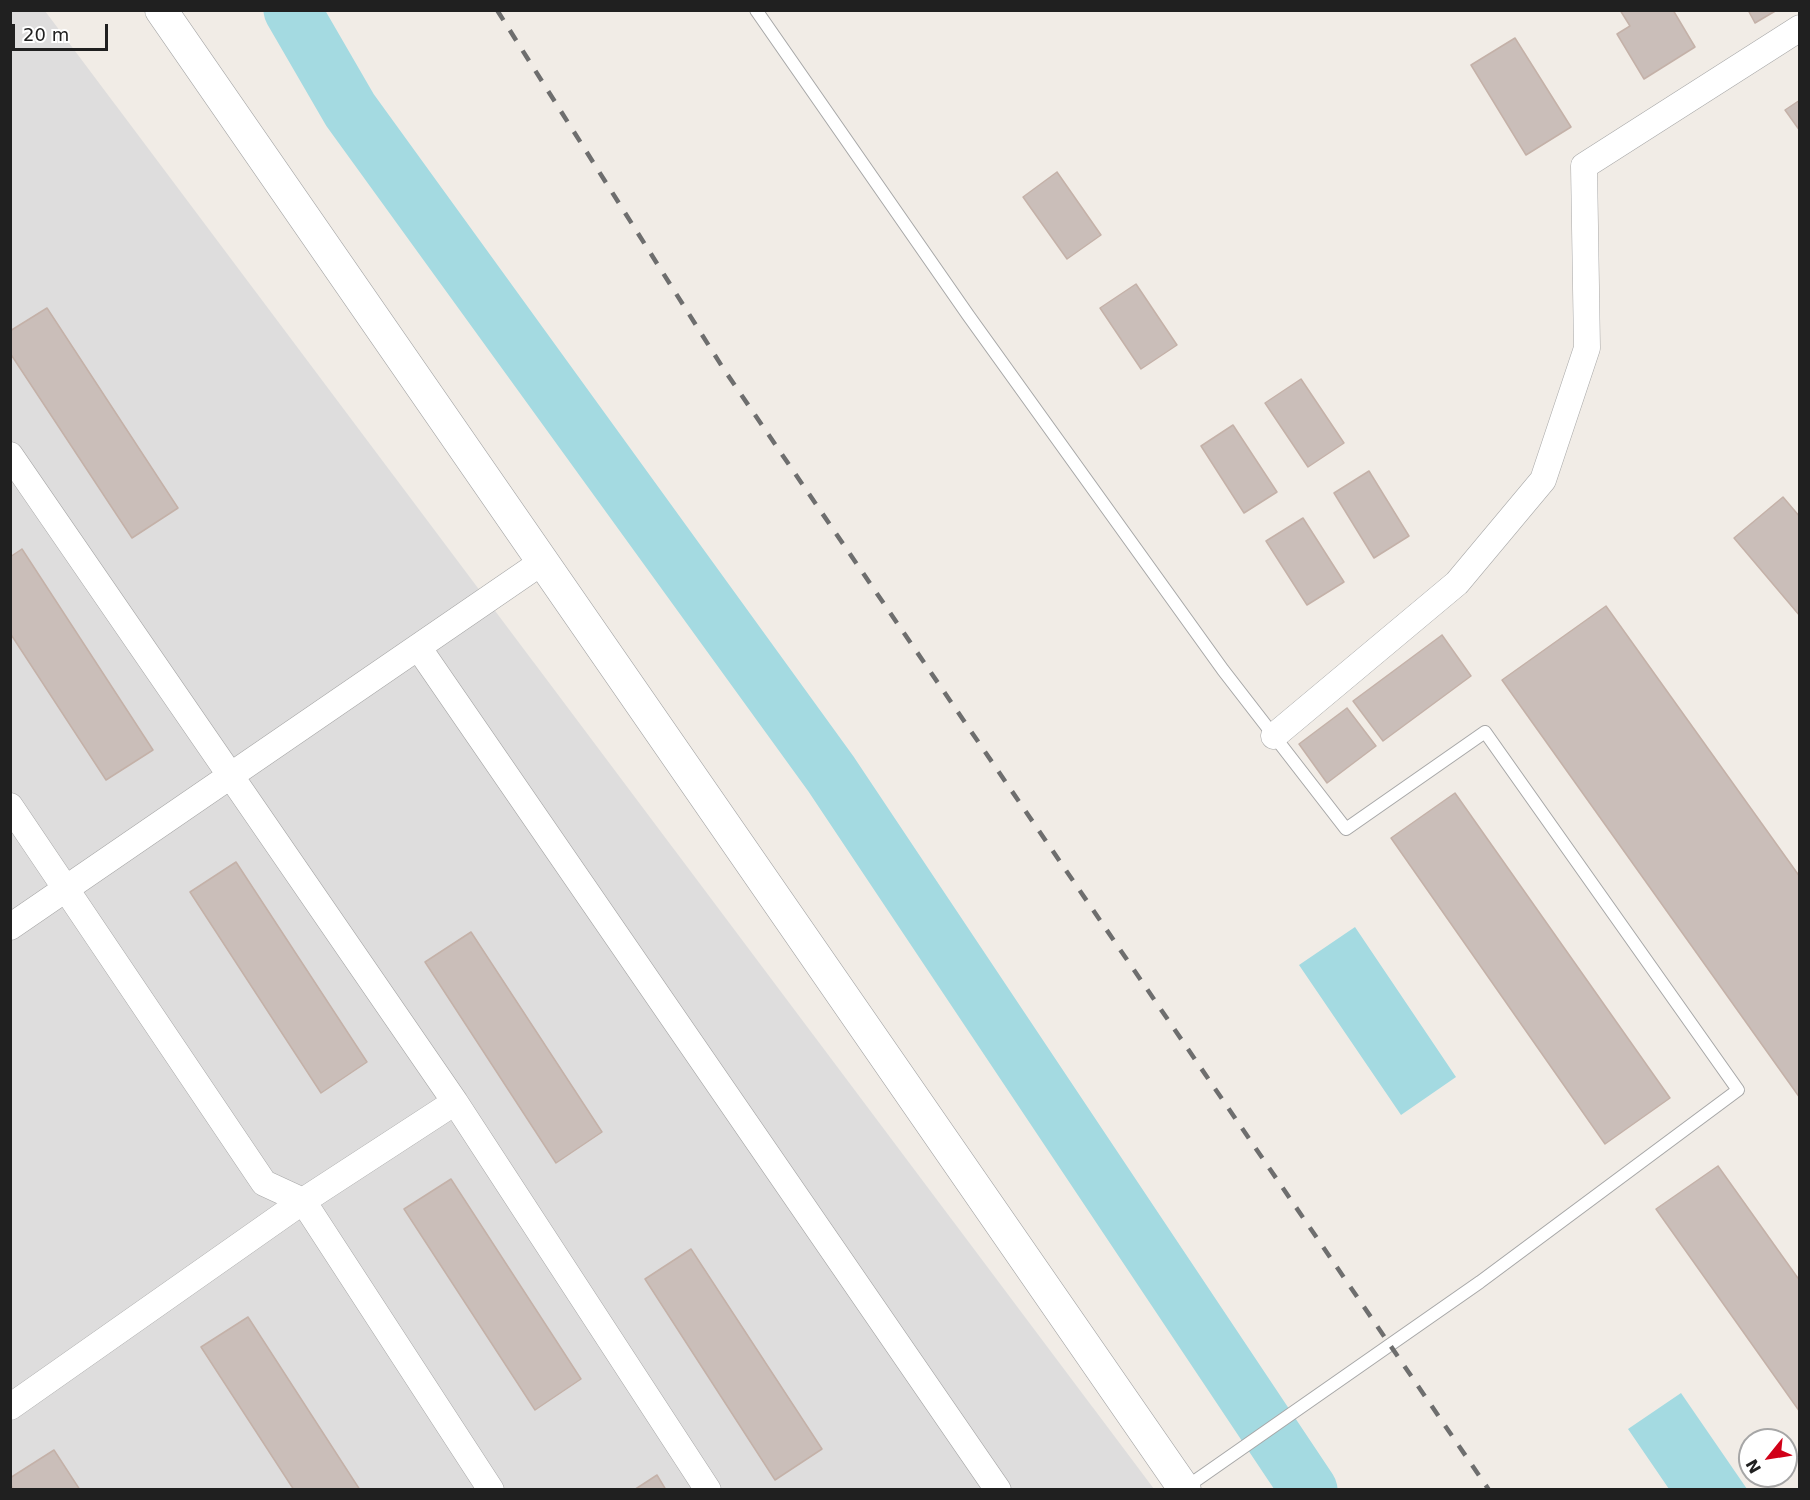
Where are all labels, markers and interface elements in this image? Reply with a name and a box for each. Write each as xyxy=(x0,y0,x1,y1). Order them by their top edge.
scale bar xyxy=(15,12,111,50)
text: 20 m xyxy=(23,24,69,45)
north arrow xyxy=(1738,1428,1798,1488)
text: N xyxy=(1742,1456,1765,1477)

